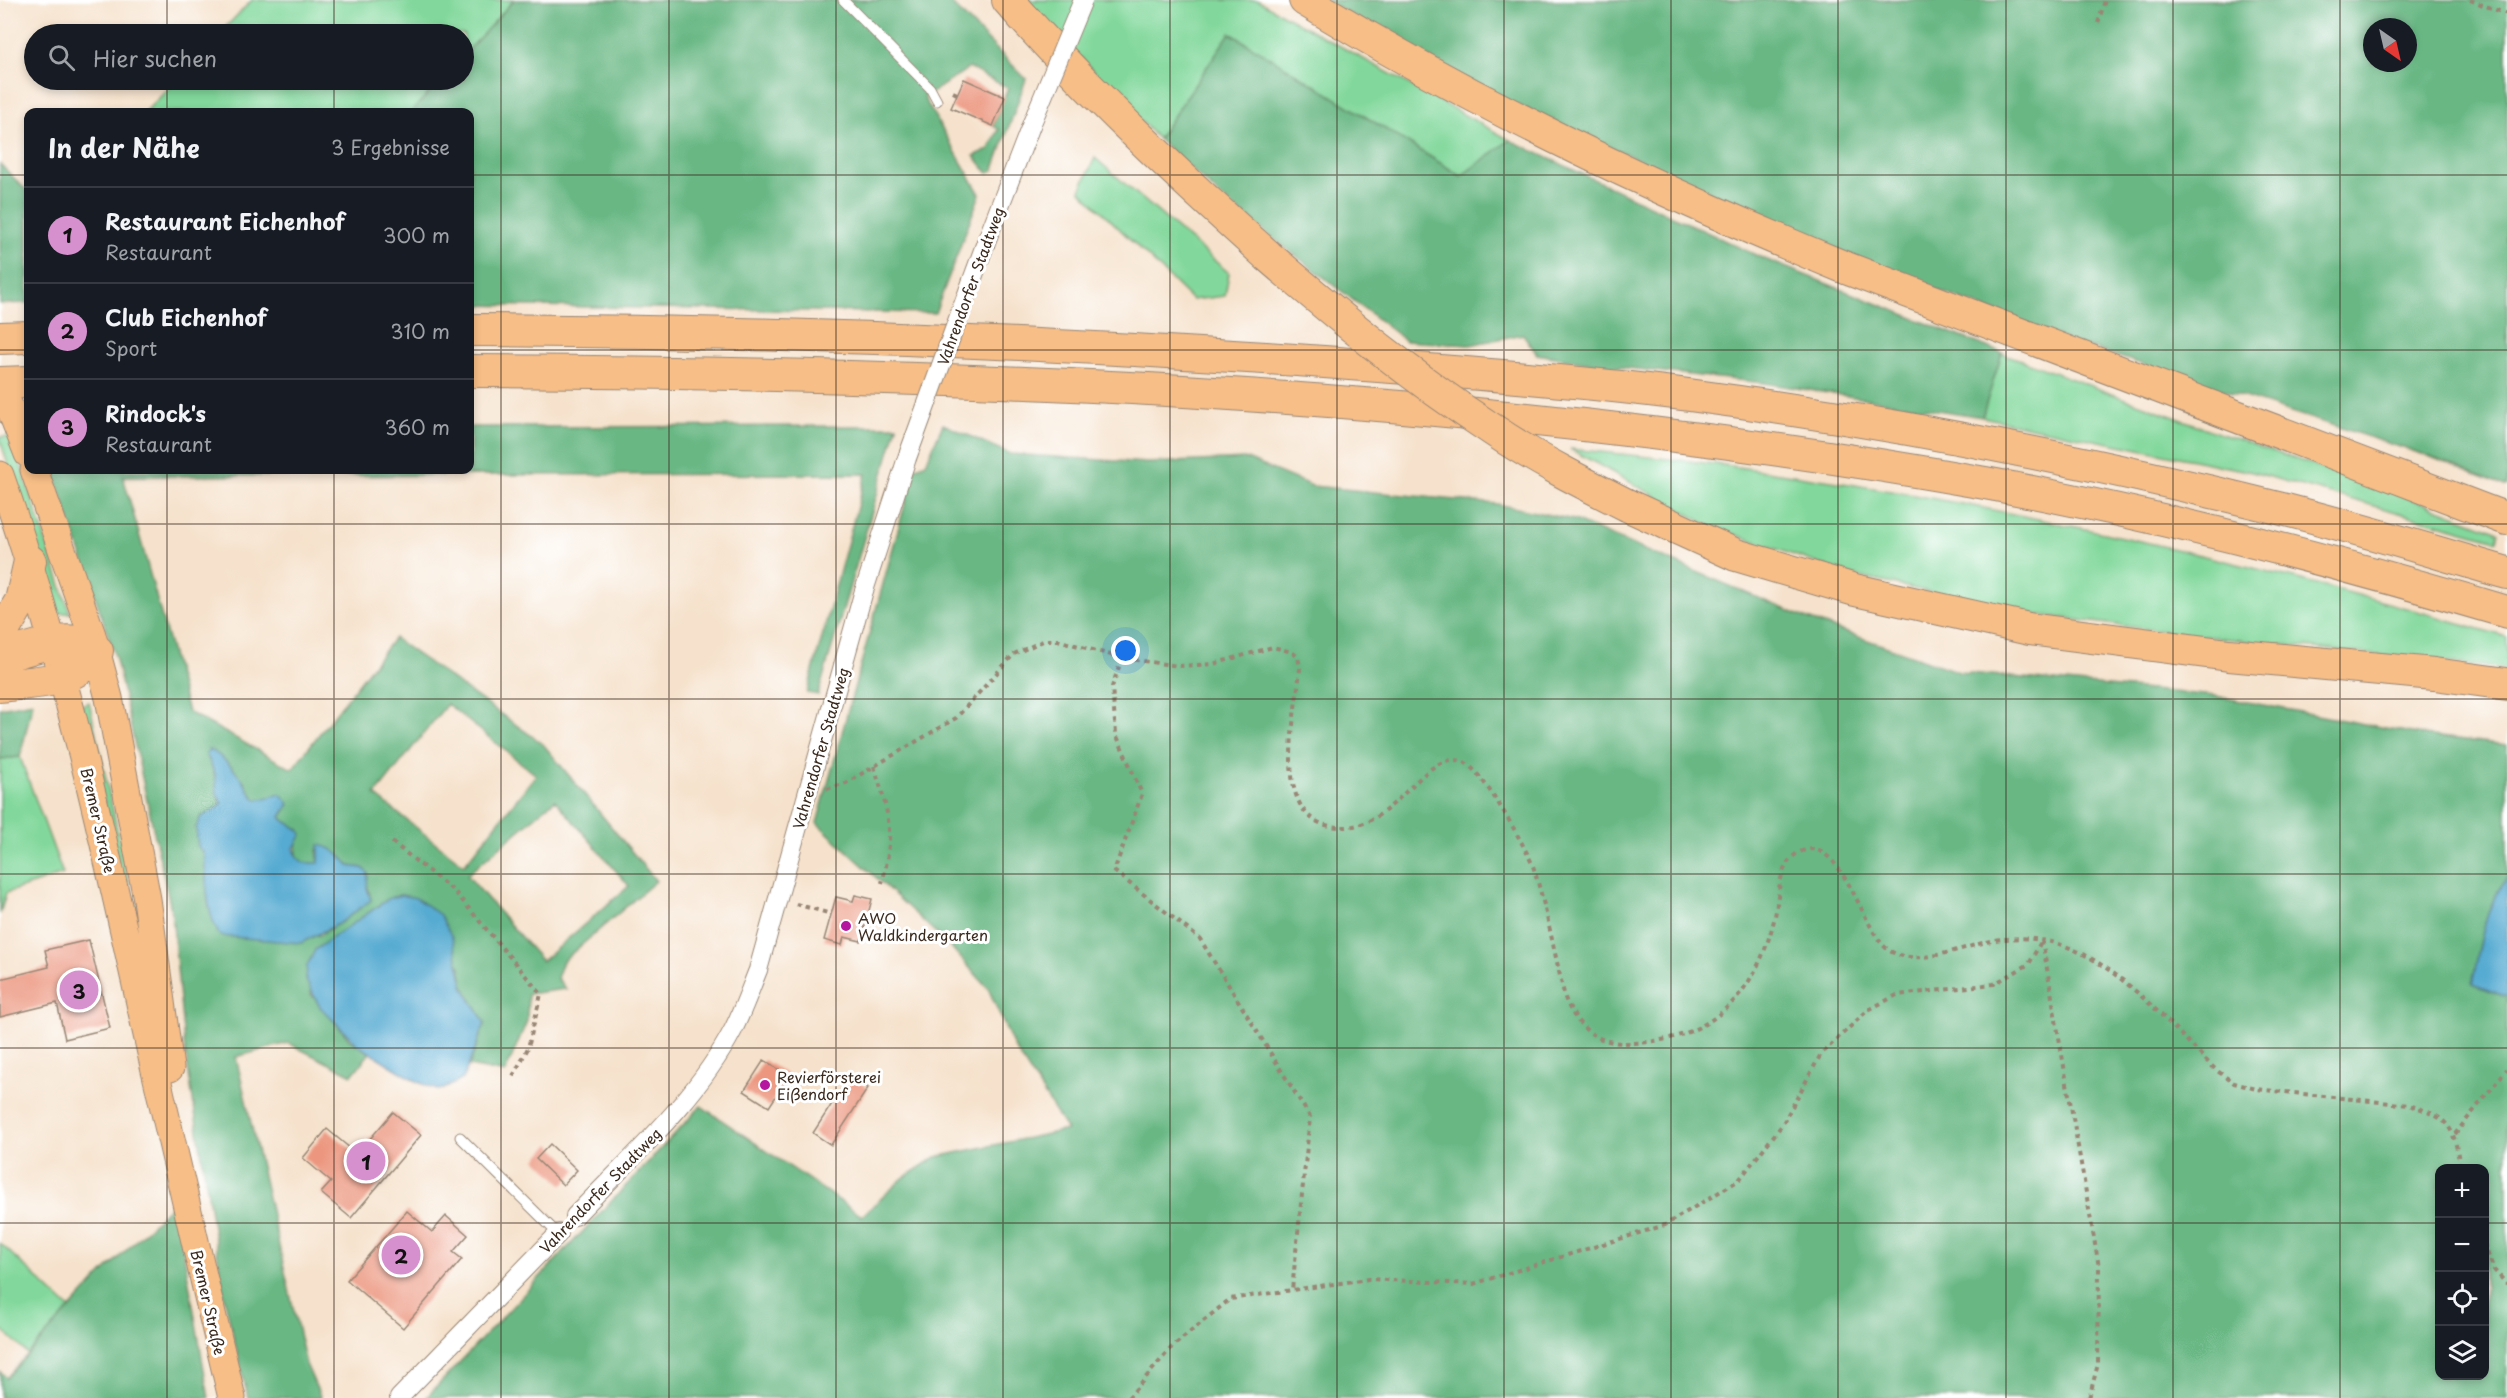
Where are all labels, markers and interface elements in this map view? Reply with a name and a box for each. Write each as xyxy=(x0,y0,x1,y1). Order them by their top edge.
north arrow xyxy=(2363,18,2417,72)
search box xyxy=(24,24,474,90)
icon: search xyxy=(45,41,78,74)
text: Hier suchen xyxy=(93,41,217,74)
text: In der Nähe xyxy=(48,128,200,167)
text: 3 Ergebnisse xyxy=(331,132,450,162)
text: Restaurant Eichenhof xyxy=(105,204,345,237)
street label: Vahrendorfer Stadtweg xyxy=(931,204,1009,368)
text: 1 xyxy=(63,220,72,250)
text: 300 m xyxy=(383,220,450,250)
text: Restaurant xyxy=(105,237,212,267)
text: Club Eichenhof xyxy=(105,300,267,333)
text: 2 xyxy=(60,316,75,346)
text: 310 m xyxy=(390,316,450,346)
text: Sport xyxy=(105,333,157,363)
text: Rindock's xyxy=(105,396,206,429)
text: 3 xyxy=(61,412,74,442)
text: 360 m xyxy=(384,412,450,442)
text: Restaurant xyxy=(105,429,212,459)
your location xyxy=(1111,636,1140,665)
street label: Vahrendorfer Stadtweg xyxy=(786,664,854,832)
street label: Bremer Straße xyxy=(76,765,122,875)
place label: AWO Waldkindergarten xyxy=(858,906,988,946)
marker: AWO Waldkindergarten xyxy=(839,919,853,933)
pin: 3 xyxy=(60,968,98,1012)
place label: Revierförsterei Eißendorf xyxy=(777,1065,881,1105)
marker: Revierförsterei Eißendorf xyxy=(758,1078,772,1092)
street label: Vahrendorfer Stadtweg xyxy=(534,1122,666,1258)
pin: 1 xyxy=(346,1138,386,1184)
map controls xyxy=(2435,1164,2489,1380)
button: + xyxy=(2435,1164,2489,1218)
button: − xyxy=(2435,1218,2489,1272)
pin: 2 xyxy=(382,1232,420,1278)
street label: Bremer Straße xyxy=(186,1247,232,1357)
button: locate xyxy=(2435,1272,2489,1326)
button: layers xyxy=(2435,1326,2489,1380)

